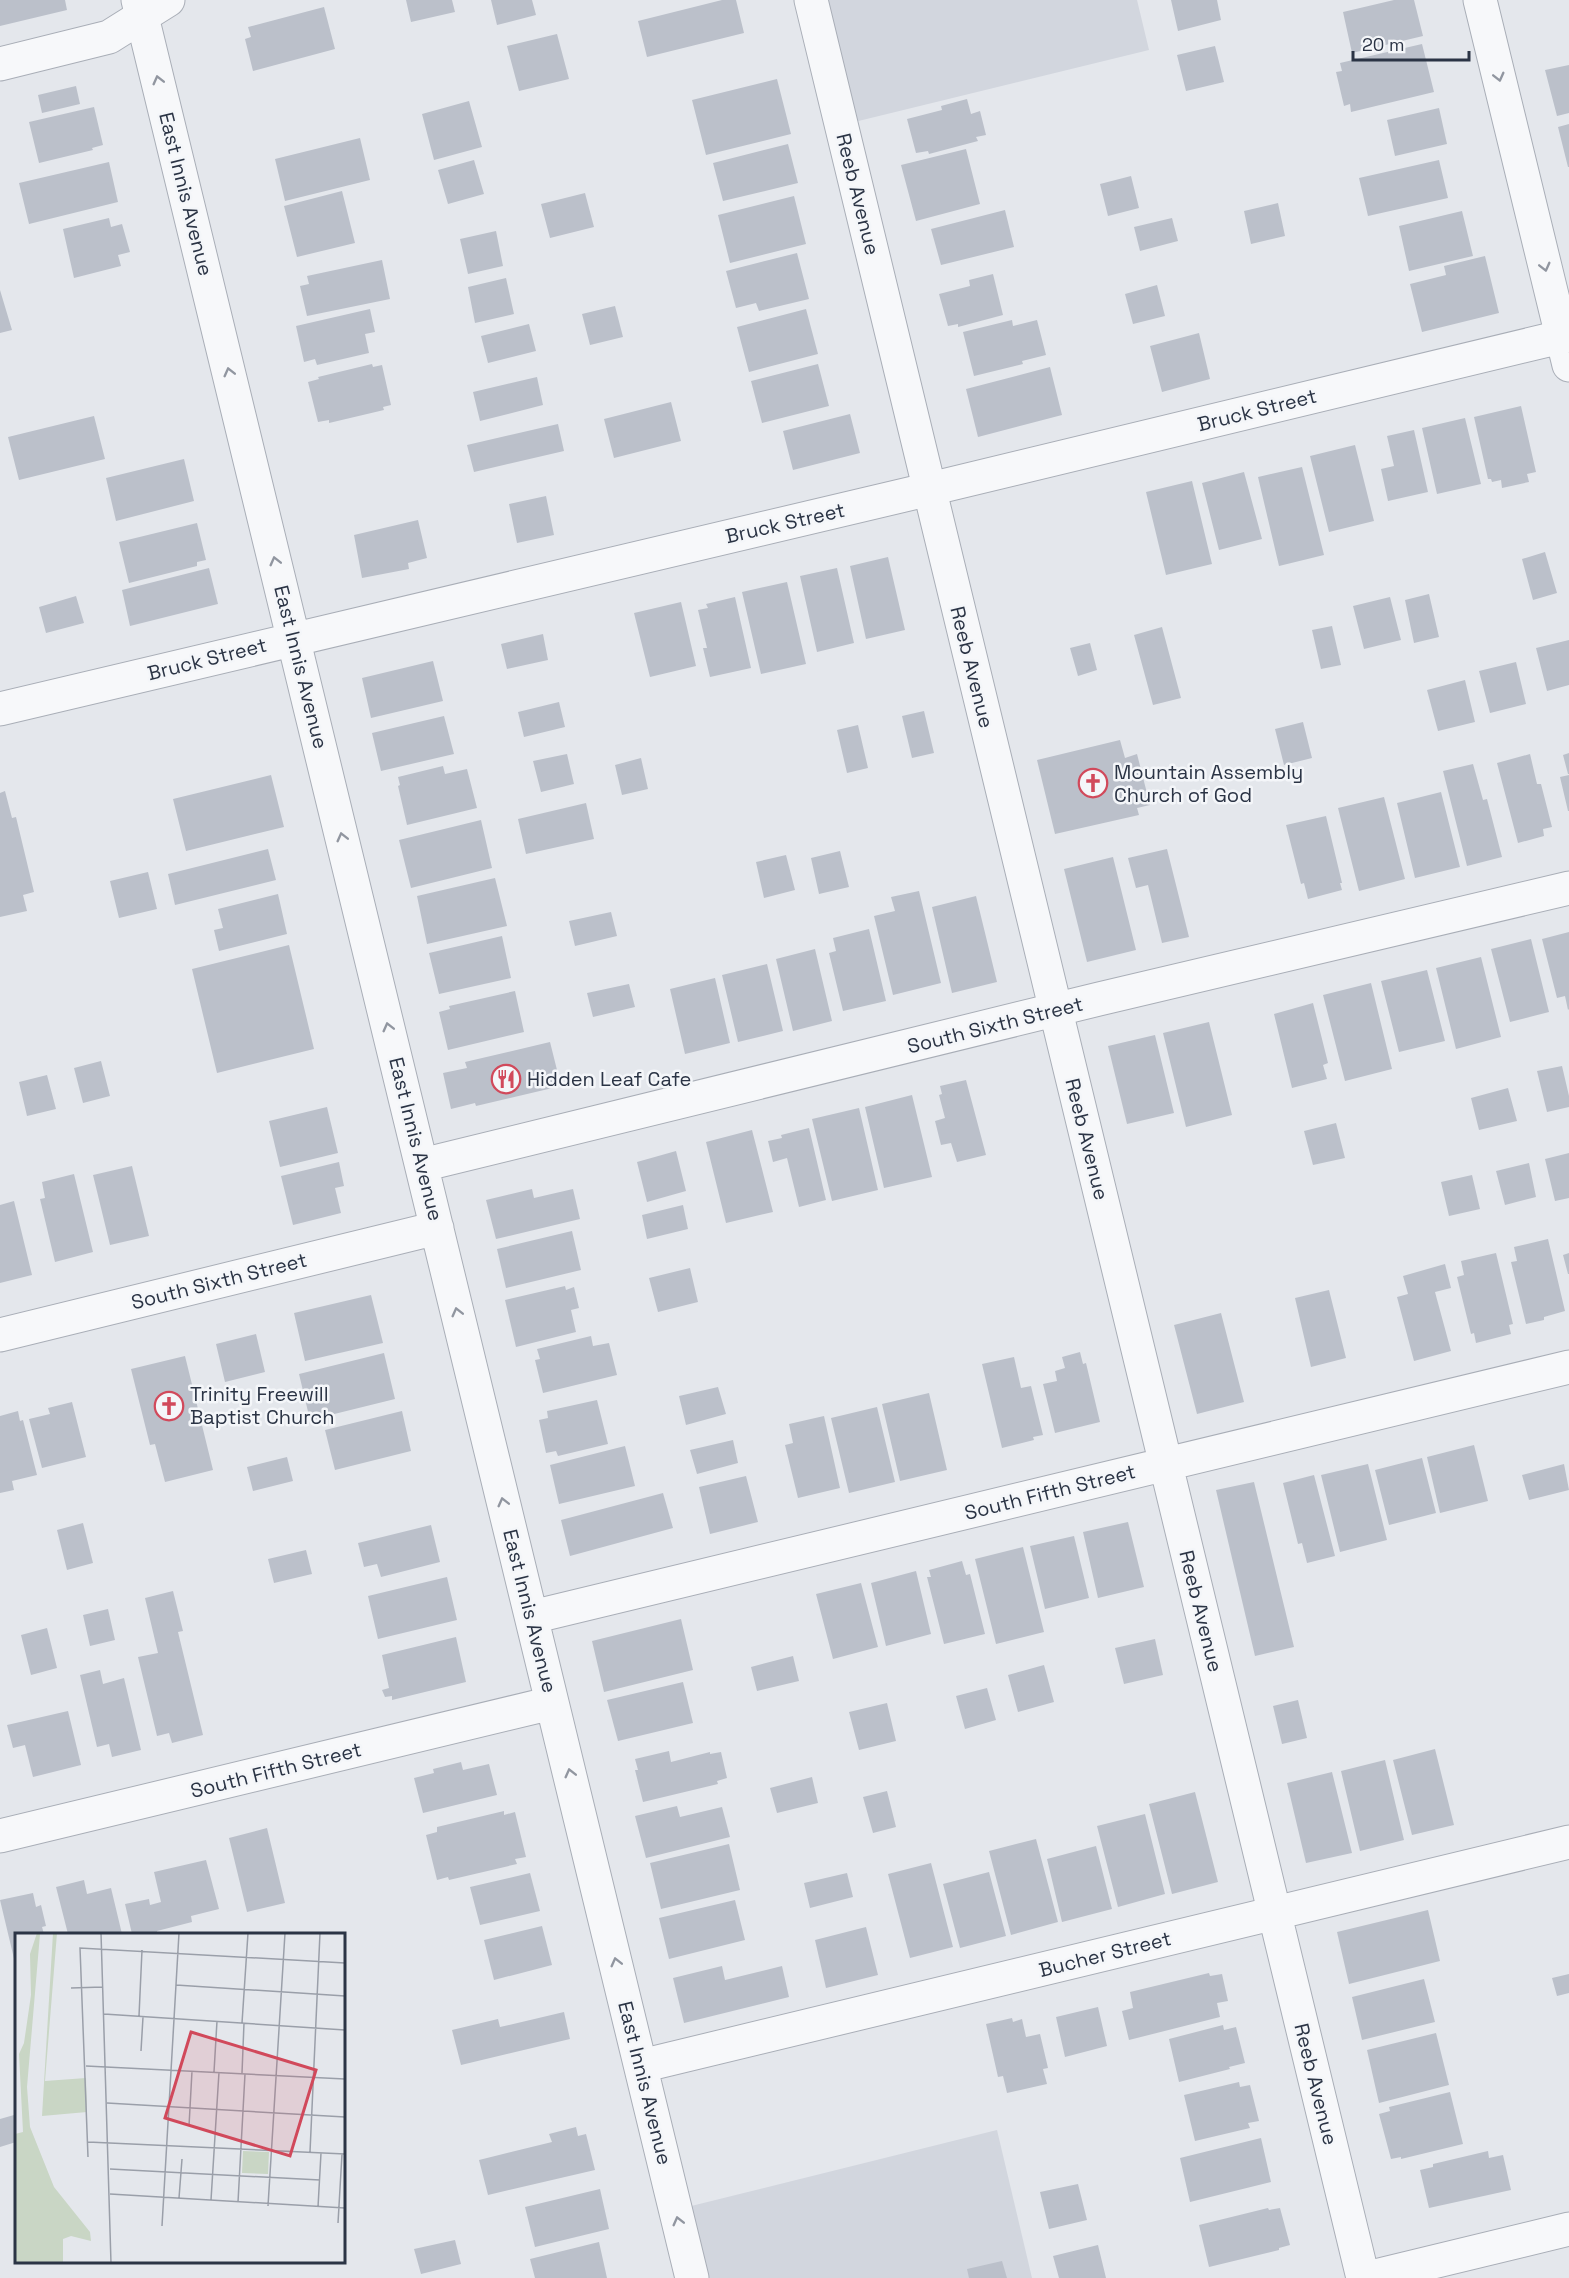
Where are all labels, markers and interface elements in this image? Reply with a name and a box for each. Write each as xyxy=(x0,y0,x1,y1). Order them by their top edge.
scale bar xyxy=(1353,24,1468,62)
text: 20 m xyxy=(1362,33,1405,56)
one-way arrow xyxy=(1491,72,1504,82)
one-way arrow xyxy=(152,75,165,85)
street label: East Innis Avenue xyxy=(153,110,219,278)
street label: Reeb Avenue xyxy=(830,130,886,258)
one-way arrow xyxy=(1537,262,1550,272)
one-way arrow xyxy=(223,367,236,377)
street label: Bruck Street xyxy=(1195,383,1319,437)
street label: Bruck Street xyxy=(723,497,847,549)
one-way arrow xyxy=(269,556,282,566)
street label: East Innis Avenue xyxy=(268,583,334,751)
street label: Reeb Avenue xyxy=(944,603,1000,731)
street label: Bruck Street xyxy=(145,632,269,686)
place label: Mountain Assembly Church of God xyxy=(1114,759,1303,808)
church icon: Mountain Assembly Church of God xyxy=(1077,767,1109,799)
one-way arrow xyxy=(337,833,350,843)
street label: South Sixth Street xyxy=(904,991,1086,1059)
one-way arrow xyxy=(383,1022,396,1032)
street label: East Innis Avenue xyxy=(383,1055,449,1223)
restaurant icon: Hidden Leaf Cafe xyxy=(490,1063,522,1095)
place label: Hidden Leaf Cafe xyxy=(527,1066,691,1092)
street label: Reeb Avenue xyxy=(1059,1075,1115,1203)
street label: South Sixth Street xyxy=(128,1247,310,1315)
one-way arrow xyxy=(452,1307,465,1317)
place label: Trinity Freewill Baptist Church xyxy=(190,1381,335,1430)
church icon: Trinity Freewill Baptist Church xyxy=(153,1390,185,1422)
street label: South Fifth Street xyxy=(962,1458,1138,1526)
one-way arrow xyxy=(498,1497,511,1507)
street label: East Innis Avenue xyxy=(497,1527,563,1695)
street label: Reeb Avenue xyxy=(1173,1547,1229,1675)
street label: South Fifth Street xyxy=(188,1736,364,1804)
one-way arrow xyxy=(564,1768,577,1778)
street label: Bucher Street xyxy=(1036,1925,1174,1983)
inset map xyxy=(15,1933,345,2263)
one-way arrow xyxy=(610,1957,623,1967)
street label: East Innis Avenue xyxy=(612,1999,678,2167)
street label: Reeb Avenue xyxy=(1288,2020,1344,2148)
one-way arrow xyxy=(673,2216,686,2226)

